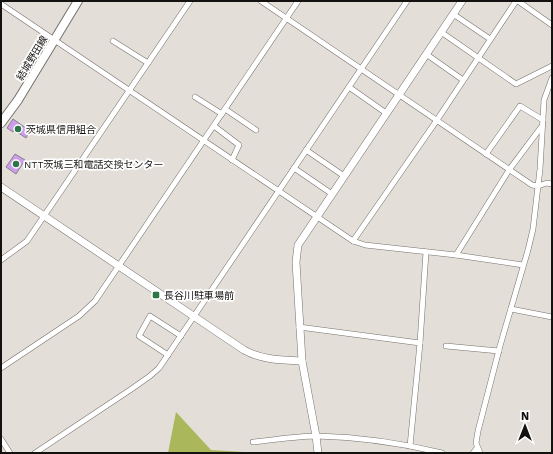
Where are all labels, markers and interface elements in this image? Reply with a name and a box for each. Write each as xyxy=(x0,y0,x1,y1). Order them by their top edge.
street label: 結城野田線 xyxy=(14,34,50,82)
marker: 茨城県信用組合 xyxy=(13,124,23,134)
place label: 茨城県信用組合 xyxy=(26,124,96,135)
marker: NTT茨城三和電話交換センター xyxy=(11,159,21,169)
place label: NTT茨城三和電話交換センター xyxy=(24,159,163,170)
marker: 長谷川駐車場前 xyxy=(151,290,161,300)
place label: 長谷川駐車場前 xyxy=(164,290,234,301)
north arrow xyxy=(505,406,545,446)
text: N xyxy=(521,410,529,423)

